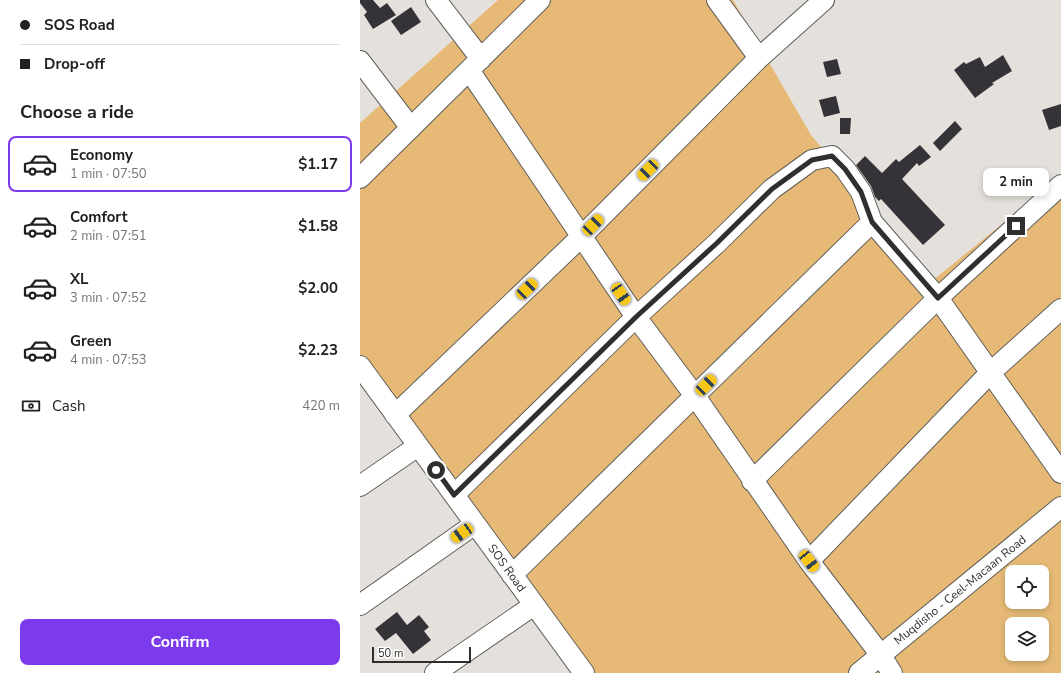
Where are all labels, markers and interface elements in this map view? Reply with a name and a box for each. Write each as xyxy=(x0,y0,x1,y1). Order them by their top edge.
text: SOS Road xyxy=(44,15,115,35)
text: Drop-off xyxy=(44,54,105,74)
text: Choose a ride xyxy=(20,100,134,124)
text: Economy xyxy=(70,145,133,165)
icon: car xyxy=(22,146,58,182)
text: $1.17 xyxy=(298,154,338,174)
car xyxy=(635,157,661,183)
text: 1 min · 07:50 xyxy=(70,165,146,183)
callout: 2 min xyxy=(983,168,1049,196)
text: 2 min xyxy=(999,173,1033,191)
text: Comfort xyxy=(70,207,127,227)
icon: car xyxy=(22,208,58,244)
car xyxy=(580,212,606,238)
text: $1.58 xyxy=(298,216,338,236)
route end xyxy=(1007,217,1025,235)
text: 2 min · 07:51 xyxy=(70,227,146,245)
text: XL xyxy=(70,269,89,289)
icon: car xyxy=(22,270,58,306)
car xyxy=(514,276,540,302)
text: $2.00 xyxy=(298,278,338,298)
car xyxy=(609,281,633,307)
text: 3 min · 07:52 xyxy=(70,289,146,307)
text: Green xyxy=(70,331,112,351)
icon: car xyxy=(22,332,58,368)
text: $2.23 xyxy=(298,340,338,360)
text: 4 min · 07:53 xyxy=(70,351,146,369)
car xyxy=(693,372,719,398)
icon: cash xyxy=(20,395,42,417)
text: Cash xyxy=(52,396,86,416)
text: 420 m xyxy=(302,397,340,415)
route start xyxy=(427,461,445,479)
car xyxy=(449,521,475,545)
street label: Muqdisho - Ceel-Macaan Road xyxy=(890,532,1030,648)
street label: SOS Road xyxy=(484,541,530,595)
car xyxy=(797,548,821,574)
map controls xyxy=(1005,565,1049,661)
button: locate xyxy=(1005,565,1049,609)
button: layers xyxy=(1005,617,1049,661)
button: Confirm xyxy=(20,619,340,665)
scale bar xyxy=(372,645,471,664)
text: 50 m xyxy=(378,646,403,661)

